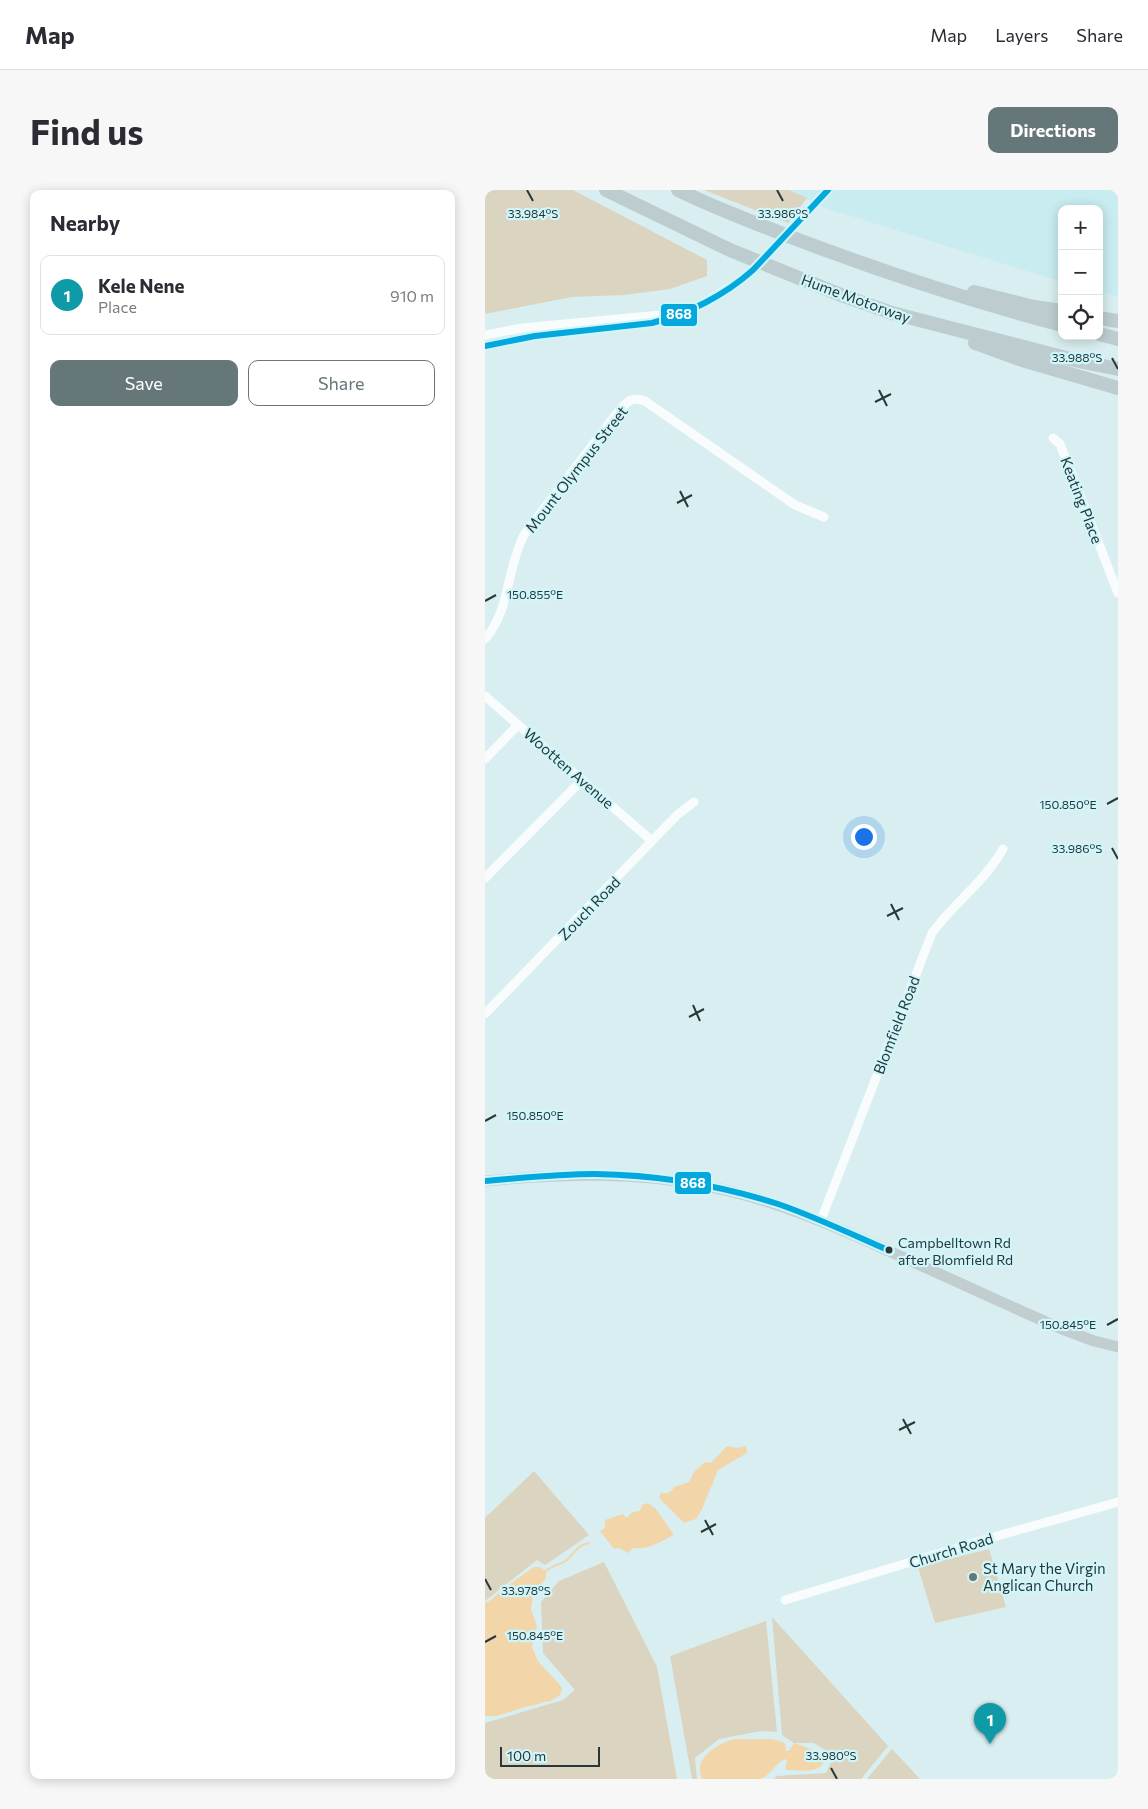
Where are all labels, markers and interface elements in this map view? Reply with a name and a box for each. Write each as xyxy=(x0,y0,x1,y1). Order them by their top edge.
text: Map xyxy=(25,20,75,49)
text: Map xyxy=(930,24,967,46)
text: Layers xyxy=(995,24,1048,46)
text: Share xyxy=(1076,24,1123,46)
button: Directions xyxy=(988,107,1118,153)
text: Find us xyxy=(30,109,144,152)
map controls xyxy=(1058,205,1103,340)
button: + xyxy=(1058,205,1103,250)
text: 33.984°S xyxy=(508,206,558,220)
text: 33.986°S xyxy=(758,206,808,220)
text: Nearby xyxy=(50,210,120,235)
button: − xyxy=(1058,250,1103,295)
street label: Hume Motorway xyxy=(799,270,913,326)
text: Kele Nene xyxy=(98,274,185,297)
text: 1 xyxy=(63,286,71,305)
text: 910 m xyxy=(390,286,434,305)
button: locate xyxy=(1058,295,1103,340)
text: Place xyxy=(98,297,137,316)
line badge: 868 xyxy=(660,303,698,327)
text: 868 xyxy=(666,305,692,322)
text: 33.988°S xyxy=(1052,350,1102,364)
button: Save xyxy=(50,360,238,406)
button: Share xyxy=(248,360,435,406)
street label: Mount Olympus Street xyxy=(521,402,631,536)
street label: Keating Place xyxy=(1057,454,1107,546)
text: 150.855°E xyxy=(507,587,563,601)
street label: Wootten Avenue xyxy=(520,724,618,812)
text: 150.850°E xyxy=(1039,797,1097,811)
your location xyxy=(851,824,877,850)
text: 33.986°S xyxy=(1052,841,1102,855)
street label: Zouch Road xyxy=(554,872,624,944)
street label: Blomfield Road xyxy=(869,973,923,1077)
text: 150.850°E xyxy=(506,1108,564,1122)
line badge: 868 xyxy=(674,1171,712,1195)
text: 868 xyxy=(680,1174,706,1191)
place label: Campbelltown Rd after Blomfield Rd xyxy=(898,1234,1013,1268)
marker: Campbelltown Rd after Blomfield Rd xyxy=(884,1245,894,1255)
text: 150.845°E xyxy=(1040,1317,1096,1331)
street label: Church Road xyxy=(907,1529,995,1571)
place label: St Mary the Virgin Anglican Church xyxy=(983,1559,1106,1594)
marker: St Mary the Virgin Anglican Church xyxy=(967,1571,979,1583)
text: 33.978°S xyxy=(501,1583,551,1597)
text: 150.845°E xyxy=(507,1628,563,1642)
pin: 1 xyxy=(974,1703,1006,1744)
scale bar xyxy=(500,1744,600,1767)
text: 100 m xyxy=(507,1747,546,1764)
text: 33.980°S xyxy=(805,1748,857,1762)

